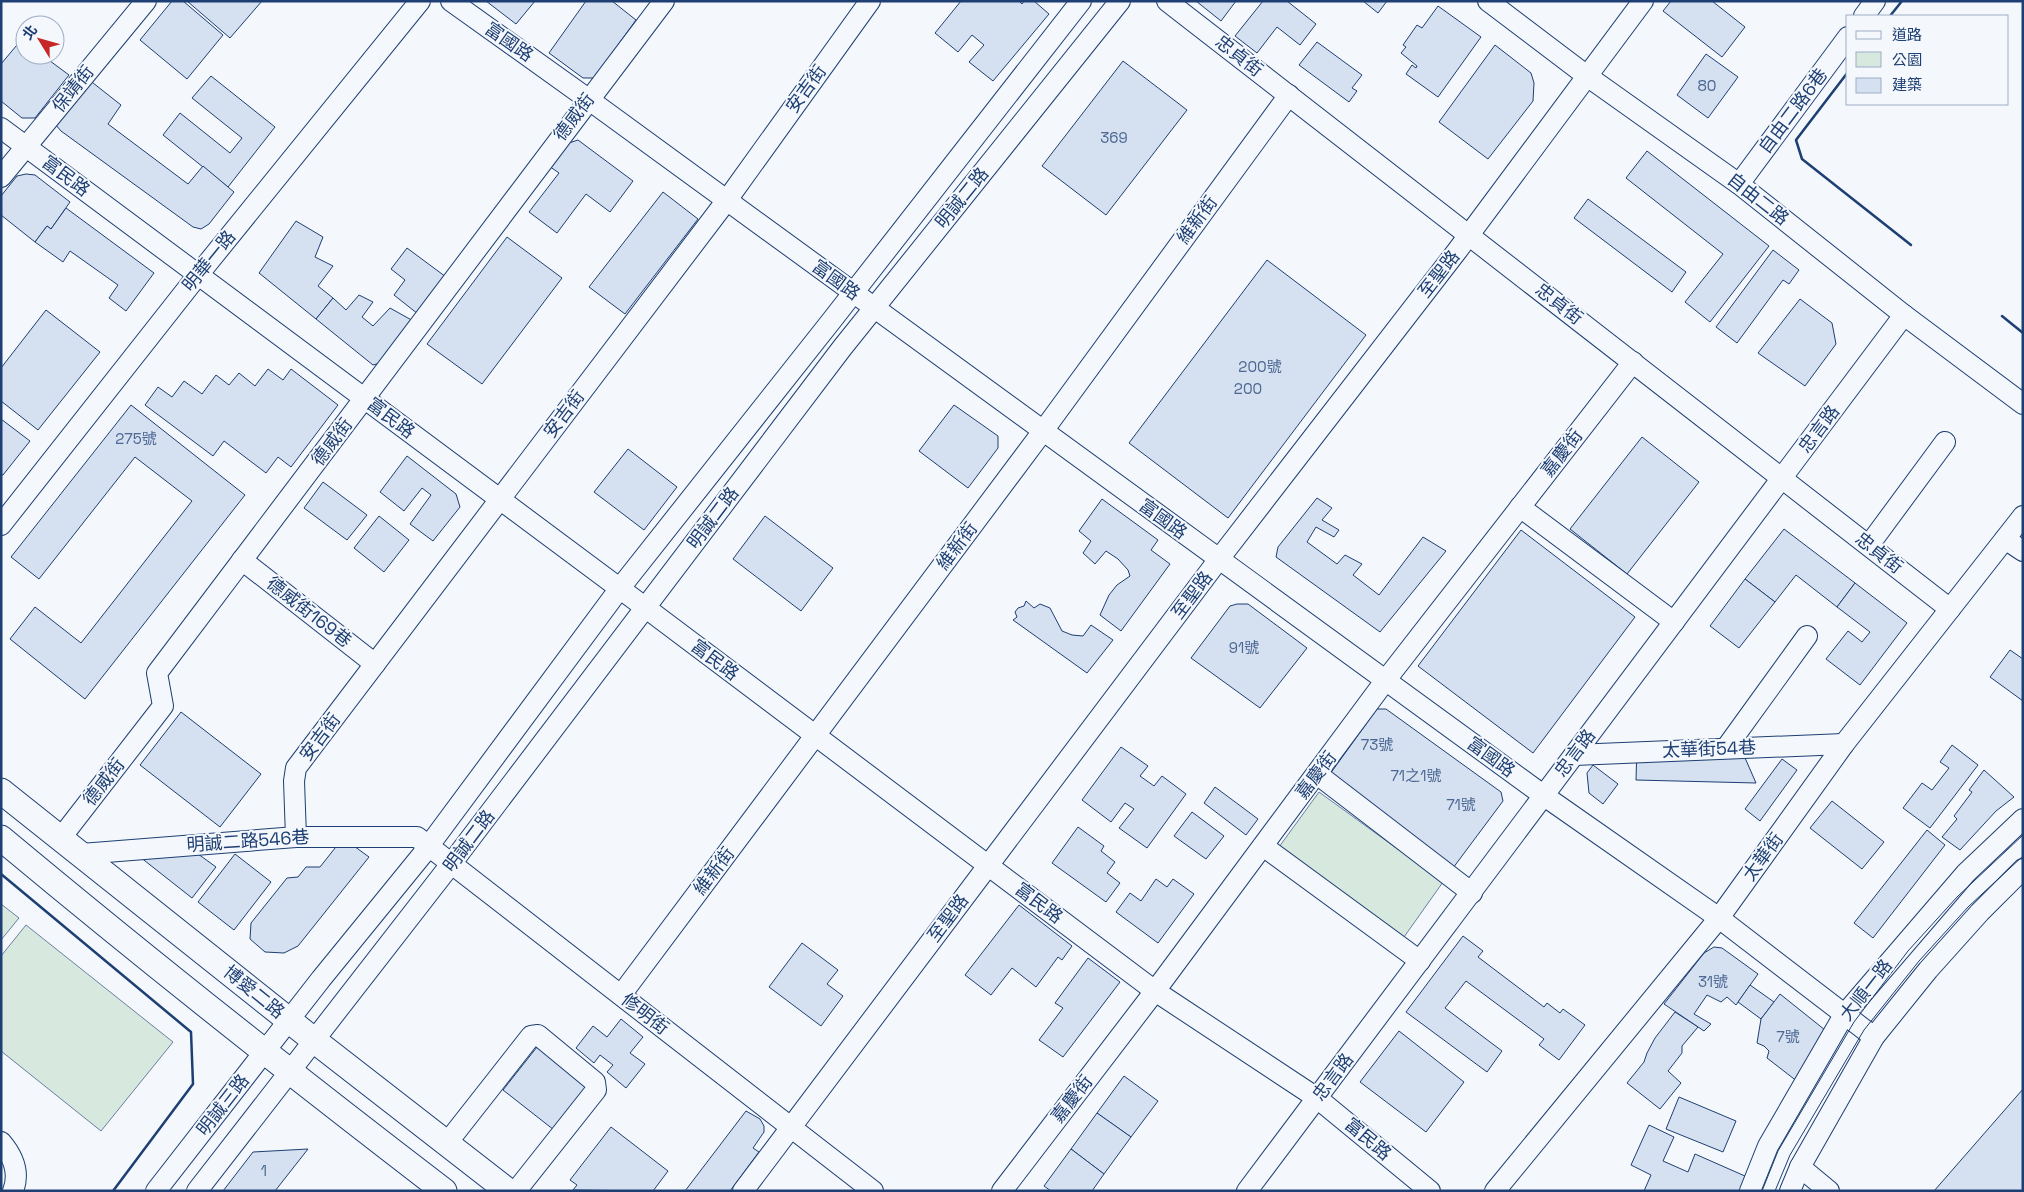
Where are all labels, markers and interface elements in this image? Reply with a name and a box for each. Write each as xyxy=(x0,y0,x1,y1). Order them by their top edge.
north arrow xyxy=(15,15,65,65)
legend xyxy=(1846,15,2009,105)
street label: 富國路 xyxy=(481,17,538,66)
text: 北 xyxy=(18,21,41,43)
text: 道路 xyxy=(1892,25,1922,44)
street label: 忠貞街 xyxy=(1211,30,1268,81)
text: 公園 xyxy=(1892,50,1922,69)
street label: 保靖街 xyxy=(47,60,99,117)
street label: 安吉街 xyxy=(780,60,831,117)
street label: 自由二路6巷 xyxy=(1753,63,1832,158)
text: 建築 xyxy=(1892,75,1922,94)
house number: 80 xyxy=(1698,76,1716,95)
street label: 德威街 xyxy=(548,88,599,145)
house number: 369 xyxy=(1100,128,1128,147)
street label: 富民路 xyxy=(38,150,95,201)
street label: 明誠二路 xyxy=(930,162,993,233)
street label: 自由二路 xyxy=(1723,167,1794,230)
street label: 維新街 xyxy=(1171,191,1222,248)
street label: 明華一路 xyxy=(177,225,240,296)
street label: 至聖路 xyxy=(1413,245,1464,302)
street label: 富國路 xyxy=(808,254,865,305)
street label: 忠貞街 xyxy=(1531,278,1588,329)
house number: 200號 xyxy=(1238,357,1282,376)
house number: 200 xyxy=(1234,379,1262,398)
street label: 安吉街 xyxy=(538,385,589,442)
street label: 富民路 xyxy=(363,392,420,443)
street label: 忠言路 xyxy=(1793,400,1844,457)
street label: 德威街 xyxy=(306,413,357,470)
street label: 嘉慶街 xyxy=(1536,424,1587,481)
house number: 275號 xyxy=(115,429,157,448)
street label: 明誠二路 xyxy=(682,482,743,553)
street label: 富國路 xyxy=(1135,493,1192,544)
street label: 維新街 xyxy=(931,517,982,574)
street label: 忠貞街 xyxy=(1851,527,1908,578)
street label: 至聖路 xyxy=(1166,566,1217,623)
street label: 德威街169巷 xyxy=(262,571,356,652)
street label: 富民路 xyxy=(687,634,744,685)
house number: 91號 xyxy=(1229,638,1259,657)
street label: 安吉街 xyxy=(294,708,345,765)
street label: 忠言路 xyxy=(1549,724,1600,781)
street label: 富國路 xyxy=(1463,731,1520,782)
house number: 73號 xyxy=(1361,735,1393,754)
street label: 太華街54巷 xyxy=(1662,735,1756,762)
street label: 嘉慶街 xyxy=(1290,746,1341,803)
street label: 德威街 xyxy=(78,753,129,810)
house number: 71之1號 xyxy=(1391,766,1441,785)
house number: 71號 xyxy=(1446,795,1476,814)
street label: 明誠二路 xyxy=(438,805,499,876)
street label: 明誠二路546巷 xyxy=(186,825,310,856)
street label: 太華街 xyxy=(1737,828,1788,885)
street label: 維新街 xyxy=(688,842,739,899)
street label: 富民路 xyxy=(1011,877,1068,928)
street label: 至聖路 xyxy=(922,889,973,946)
street label: 大順一路 xyxy=(1834,954,1897,1025)
street label: 博愛二路 xyxy=(219,960,290,1023)
house number: 31號 xyxy=(1698,972,1728,991)
street label: 修明街 xyxy=(617,988,674,1039)
house number: 7號 xyxy=(1776,1027,1800,1046)
street label: 忠言路 xyxy=(1307,1048,1358,1105)
street label: 明誠三路 xyxy=(191,1069,254,1140)
street label: 嘉慶街 xyxy=(1046,1070,1097,1127)
street label: 富民路 xyxy=(1340,1112,1396,1165)
house number: 1 xyxy=(261,1161,267,1180)

